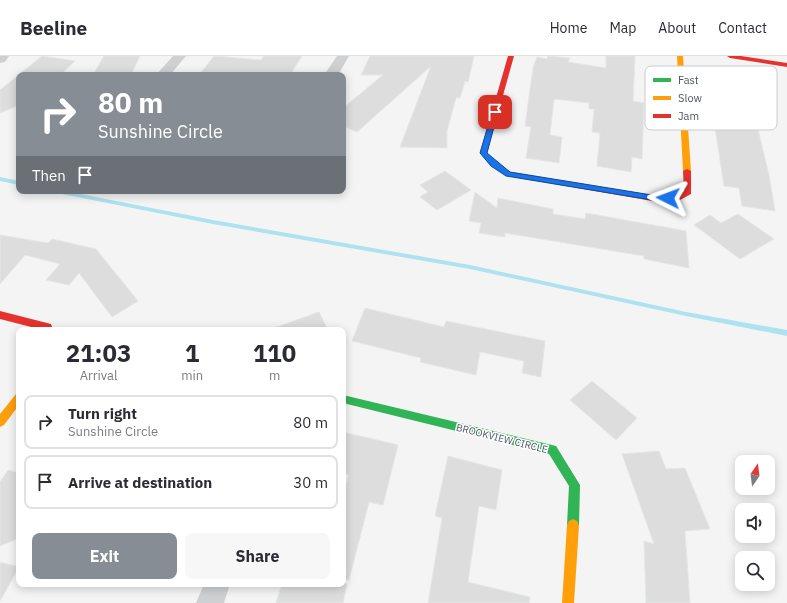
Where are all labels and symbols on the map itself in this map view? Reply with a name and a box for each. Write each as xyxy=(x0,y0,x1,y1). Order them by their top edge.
legend xyxy=(645,66,777,130)
text: Fast xyxy=(678,73,699,87)
text: Slow xyxy=(678,91,702,105)
pin xyxy=(478,95,512,129)
text: Jam xyxy=(678,109,699,123)
position arrow xyxy=(647,177,689,219)
street label: BROOKVIEW CIRCLE xyxy=(455,421,549,456)
north arrow xyxy=(735,455,775,495)

